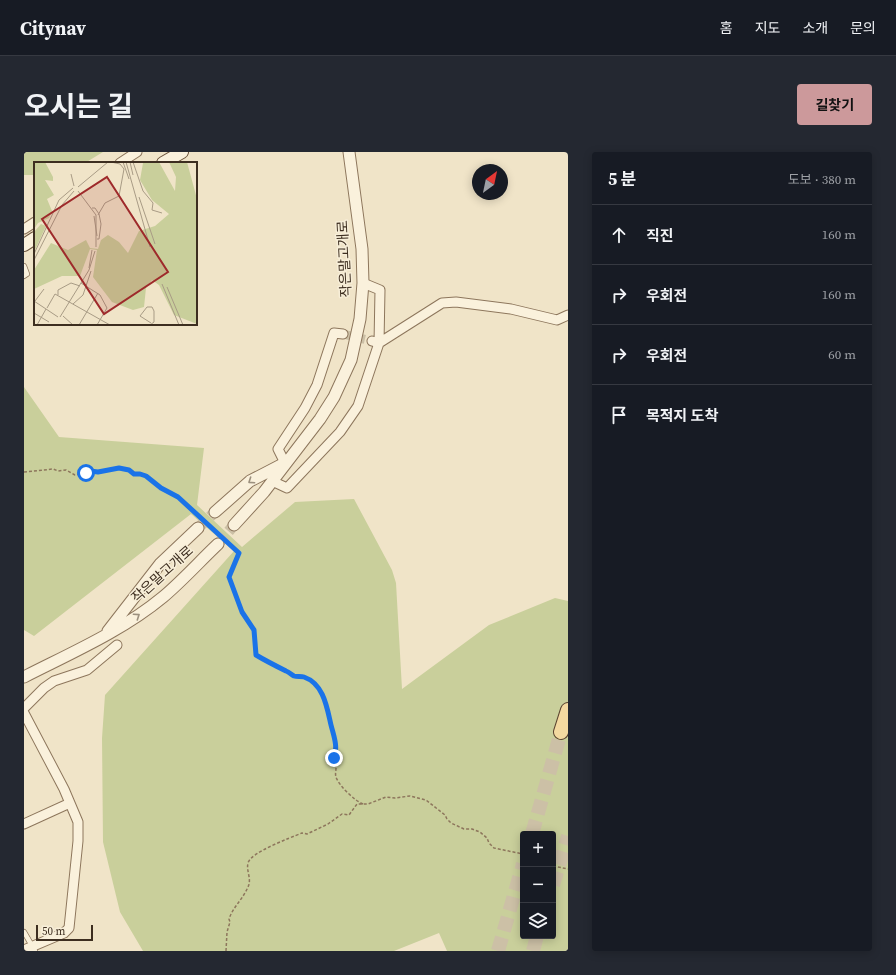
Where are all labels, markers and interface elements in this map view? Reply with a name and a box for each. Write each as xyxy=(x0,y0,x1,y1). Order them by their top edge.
text: Citynav xyxy=(20,15,86,41)
text: 홈 xyxy=(720,18,733,38)
text: 지도 xyxy=(755,18,780,38)
text: 소개 xyxy=(802,18,828,38)
text: 문의 xyxy=(850,18,876,38)
button: 길찾기 xyxy=(797,84,872,125)
text: 오시는 길 xyxy=(24,87,133,125)
inset map xyxy=(34,162,197,325)
north arrow xyxy=(472,164,508,200)
text: 5 분 xyxy=(608,167,637,191)
text: 도보 · 380 m xyxy=(788,171,856,188)
street label: 작은말고개로 xyxy=(332,220,356,298)
icon: ahead xyxy=(608,224,630,246)
text: 직진 xyxy=(646,225,674,246)
text: 160 m xyxy=(822,226,856,243)
icon: right xyxy=(608,284,630,306)
text: 우회전 xyxy=(646,285,687,306)
text: 160 m xyxy=(822,286,856,303)
icon: right xyxy=(608,344,630,366)
text: 우회전 xyxy=(646,345,687,366)
text: 60 m xyxy=(828,346,856,363)
icon: arrive xyxy=(608,404,630,426)
text: 목적지 도착 xyxy=(646,405,718,426)
route start xyxy=(77,464,95,482)
one-way arrow xyxy=(248,477,255,484)
street label: 작은말고개로 xyxy=(127,541,197,607)
one-way arrow xyxy=(133,613,140,621)
route end xyxy=(325,749,343,767)
map controls xyxy=(520,831,556,939)
button: + xyxy=(520,831,556,867)
button: − xyxy=(520,867,556,903)
button: layers xyxy=(520,903,556,939)
scale bar xyxy=(36,923,93,942)
text: 50 m xyxy=(42,924,65,939)

